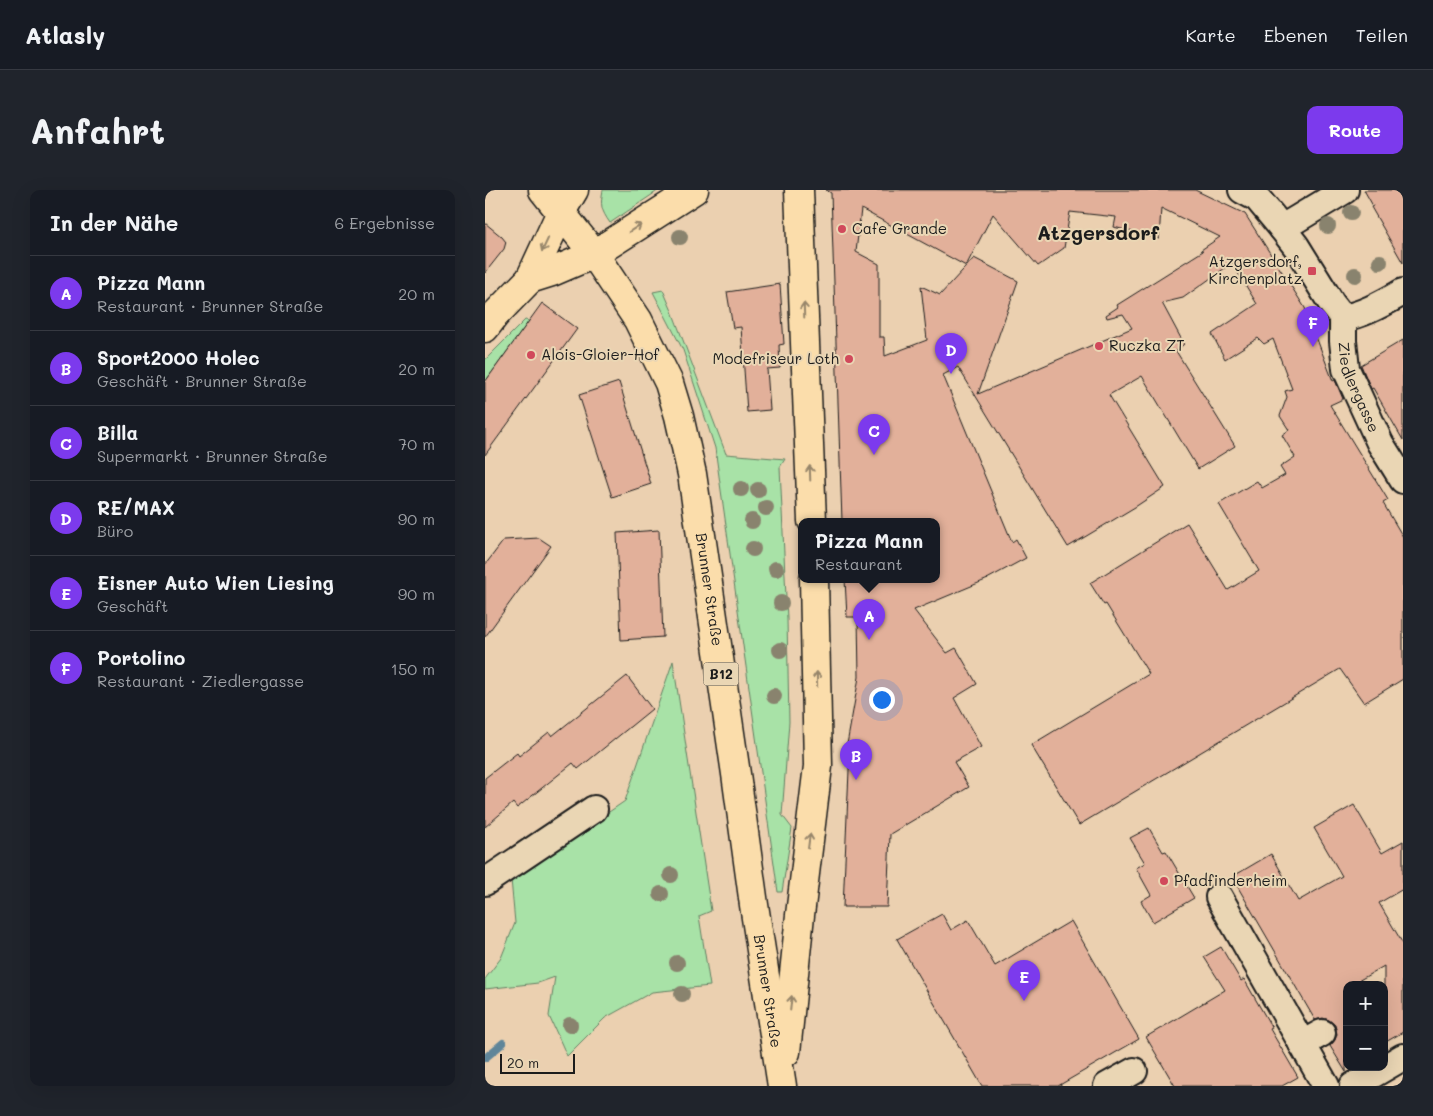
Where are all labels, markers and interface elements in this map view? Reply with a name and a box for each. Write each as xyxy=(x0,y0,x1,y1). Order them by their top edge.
text: Atlasly xyxy=(25,19,105,50)
text: Karte xyxy=(1185,23,1236,47)
text: Ebenen xyxy=(1264,23,1328,47)
text: Teilen xyxy=(1356,23,1408,47)
button: Route xyxy=(1307,106,1403,154)
text: Anfahrt xyxy=(30,107,165,153)
text: In der Nähe xyxy=(50,209,178,236)
text: 6 Ergebnisse xyxy=(334,212,435,233)
place label: Cafe Grande xyxy=(852,218,947,238)
district label: Atzgersdorf xyxy=(1037,219,1160,245)
one-way arrow xyxy=(628,223,642,233)
marker: Cafe Grande xyxy=(836,223,848,235)
one-way arrow xyxy=(539,237,549,252)
place label: Atzgersdorf, Kirchenplatz xyxy=(1209,251,1302,288)
marker: Atzgersdorf, Kirchenplatz xyxy=(1306,265,1318,277)
text: Pizza Mann xyxy=(97,270,205,295)
text: A xyxy=(60,283,72,304)
text: 20 m xyxy=(398,283,435,304)
text: Restaurant · Brunner Straße xyxy=(97,295,323,316)
one-way arrow xyxy=(799,302,809,318)
pin: F xyxy=(1297,306,1329,347)
pin: D xyxy=(935,333,967,374)
place label: Ruczka ZT xyxy=(1109,335,1185,355)
marker: Ruczka ZT xyxy=(1093,340,1105,352)
street label: Ziedlergasse xyxy=(1334,341,1385,435)
place label: Alois-Gloier-Hof xyxy=(541,344,660,364)
text: Sport2000 Holec xyxy=(97,345,260,370)
place label: Modefriseur Loth xyxy=(712,348,839,368)
marker: Alois-Gloier-Hof xyxy=(525,349,537,361)
marker: Modefriseur Loth xyxy=(843,353,855,365)
text: B xyxy=(61,358,71,379)
text: 20 m xyxy=(398,358,435,379)
text: Geschäft · Brunner Straße xyxy=(97,370,307,391)
pin: C xyxy=(858,414,890,455)
text: Billa xyxy=(97,420,138,445)
text: C xyxy=(60,433,72,454)
text: 70 m xyxy=(398,433,435,454)
text: Supermarkt · Brunner Straße xyxy=(97,445,328,466)
one-way arrow xyxy=(805,465,815,481)
text: RE/MAX xyxy=(97,495,175,520)
text: D xyxy=(60,508,72,529)
text: 90 m xyxy=(398,508,435,529)
popup xyxy=(798,518,940,583)
text: Büro xyxy=(97,520,133,541)
text: Pizza Mann xyxy=(815,528,923,553)
street label: Brunner Straße xyxy=(692,531,728,647)
text: Restaurant xyxy=(815,553,902,574)
text: Eisner Auto Wien Liesing xyxy=(97,570,334,595)
text: E xyxy=(61,583,71,604)
text: 90 m xyxy=(398,583,435,604)
text: Geschäft xyxy=(97,595,168,616)
pin: A xyxy=(853,599,885,640)
text: Portolino xyxy=(97,645,185,670)
text: F xyxy=(61,658,71,679)
text: 150 m xyxy=(391,658,435,679)
road number: B12 xyxy=(703,662,739,686)
text: Restaurant · Ziedlergasse xyxy=(97,670,304,691)
one-way arrow xyxy=(812,671,821,687)
your location xyxy=(869,687,895,713)
pin: B xyxy=(840,739,872,780)
one-way arrow xyxy=(804,833,814,849)
place label: Pfadfinderheim xyxy=(1174,870,1287,890)
marker: Pfadfinderheim xyxy=(1158,875,1170,887)
street label: Brunner Straße xyxy=(750,933,787,1049)
pin: E xyxy=(1008,960,1040,1001)
map controls xyxy=(1343,981,1388,1071)
button: + xyxy=(1343,981,1388,1026)
one-way arrow xyxy=(786,995,796,1011)
button: − xyxy=(1343,1026,1388,1071)
scale bar xyxy=(500,1051,575,1074)
text: 20 m xyxy=(507,1053,539,1072)

